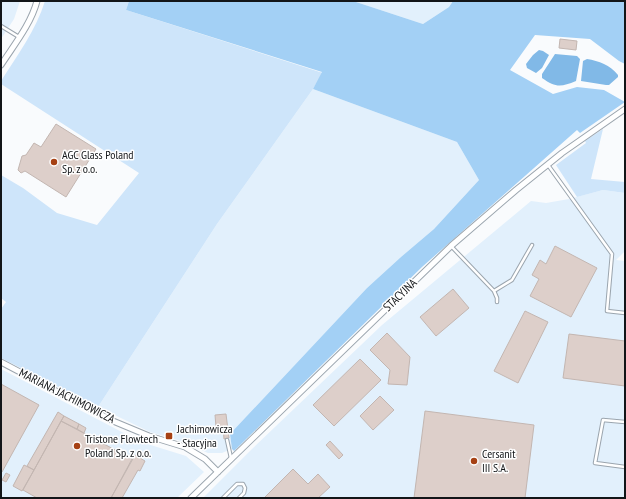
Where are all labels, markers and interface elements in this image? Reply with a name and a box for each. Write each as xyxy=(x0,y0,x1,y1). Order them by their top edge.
place label: AGC Glass Poland Sp. z o.o. xyxy=(62,147,133,176)
marker: AGC Glass Poland Sp. z o.o. xyxy=(49,157,59,167)
street label: STACYJNA xyxy=(380,275,420,314)
street label: MARIANA JACHIMOWICZA xyxy=(17,365,118,426)
place label: Jachimowicza - Stacyjna xyxy=(176,421,233,450)
place label: Tristone Flowtech Poland Sp. z o.o. xyxy=(85,431,158,460)
marker: Jachimowicza - Stacyjna xyxy=(164,431,174,441)
marker: Tristone Flowtech Poland Sp. z o.o. xyxy=(72,441,82,451)
place label: Cersanit III S.A. xyxy=(482,446,516,475)
marker: Cersanit III S.A. xyxy=(469,456,479,466)

